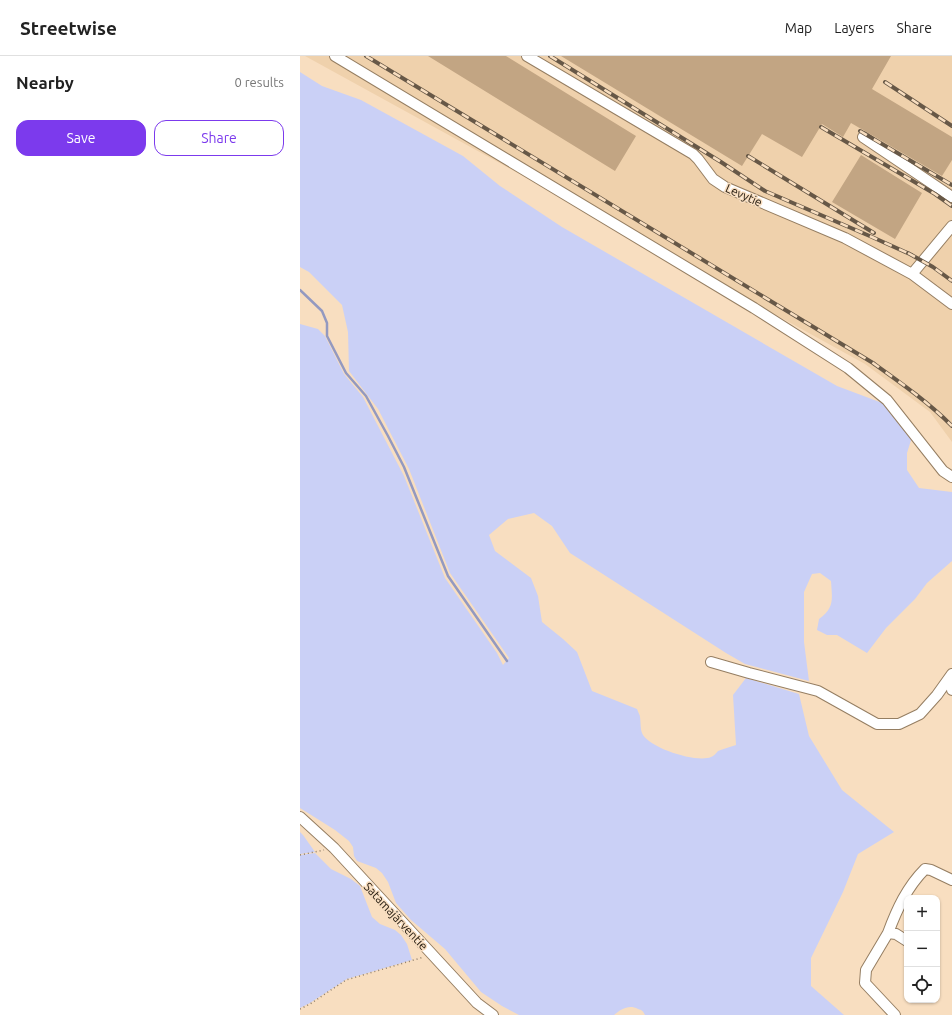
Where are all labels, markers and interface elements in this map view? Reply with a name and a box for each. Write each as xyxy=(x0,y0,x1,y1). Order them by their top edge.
text: Streetwise xyxy=(20,17,117,39)
text: Map xyxy=(785,20,812,36)
text: Layers xyxy=(834,20,874,36)
text: Share xyxy=(896,20,932,36)
text: Nearby xyxy=(16,73,74,92)
text: 0 results xyxy=(234,75,284,89)
button: Save xyxy=(16,120,146,156)
button: Share xyxy=(154,120,284,156)
street label: Levytie xyxy=(724,181,764,209)
street label: Satamajärventie xyxy=(361,880,431,952)
map controls xyxy=(904,895,940,1003)
button: + xyxy=(904,895,940,931)
button: − xyxy=(904,931,940,967)
button: locate xyxy=(904,967,940,1003)

